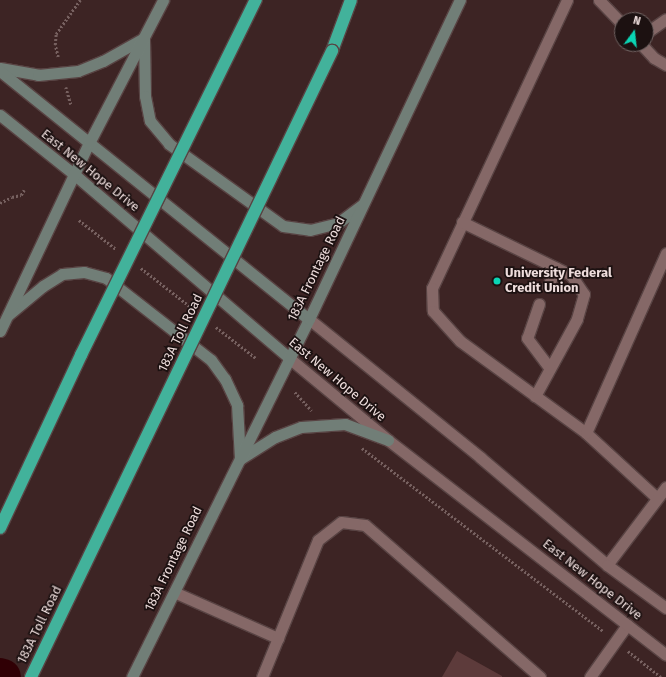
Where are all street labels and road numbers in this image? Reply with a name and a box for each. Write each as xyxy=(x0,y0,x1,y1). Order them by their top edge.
street label: East New Hope Drive xyxy=(38,127,142,215)
street label: 183A Frontage Road xyxy=(285,214,349,324)
street label: 183A Toll Road xyxy=(155,291,207,375)
street label: East New Hope Drive xyxy=(285,335,389,425)
street label: 183A Frontage Road xyxy=(142,504,206,614)
street label: East New Hope Drive xyxy=(539,536,645,624)
street label: 183A Toll Road xyxy=(14,583,66,667)

